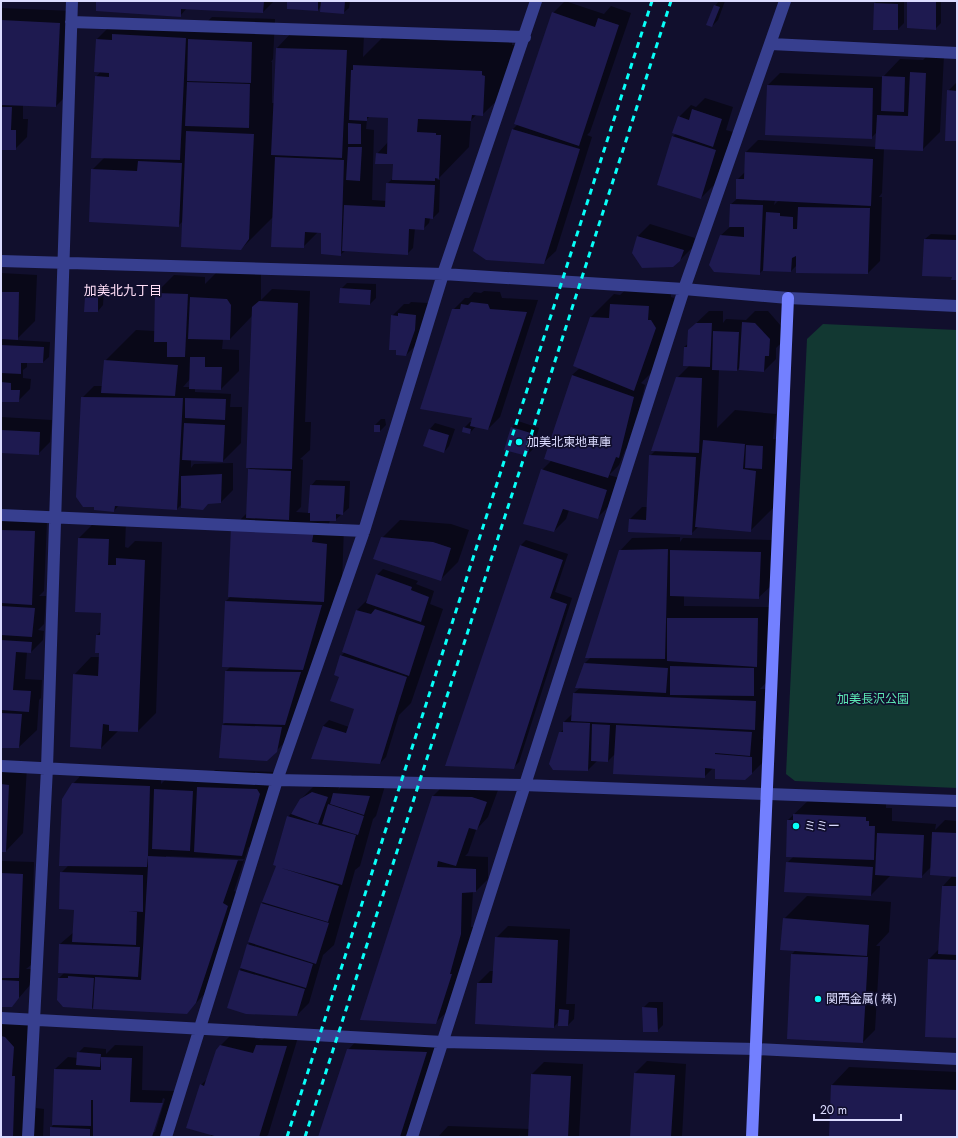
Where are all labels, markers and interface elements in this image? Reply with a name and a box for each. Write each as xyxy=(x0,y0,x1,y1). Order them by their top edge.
district label: 加美北九丁目 xyxy=(84,281,162,300)
place label: 加美北東地車庫 xyxy=(527,433,611,451)
marker: 加美北東地車庫 xyxy=(514,437,524,447)
park label: 加美長沢公園 xyxy=(837,690,909,708)
place label: ミミー xyxy=(804,817,840,835)
marker: ミミー xyxy=(791,821,801,831)
place label: 関西金属( 株) xyxy=(826,990,897,1008)
marker: 関西金属( 株) xyxy=(813,994,823,1004)
scale bar xyxy=(814,1096,901,1122)
text: 20 m xyxy=(820,1101,847,1119)

